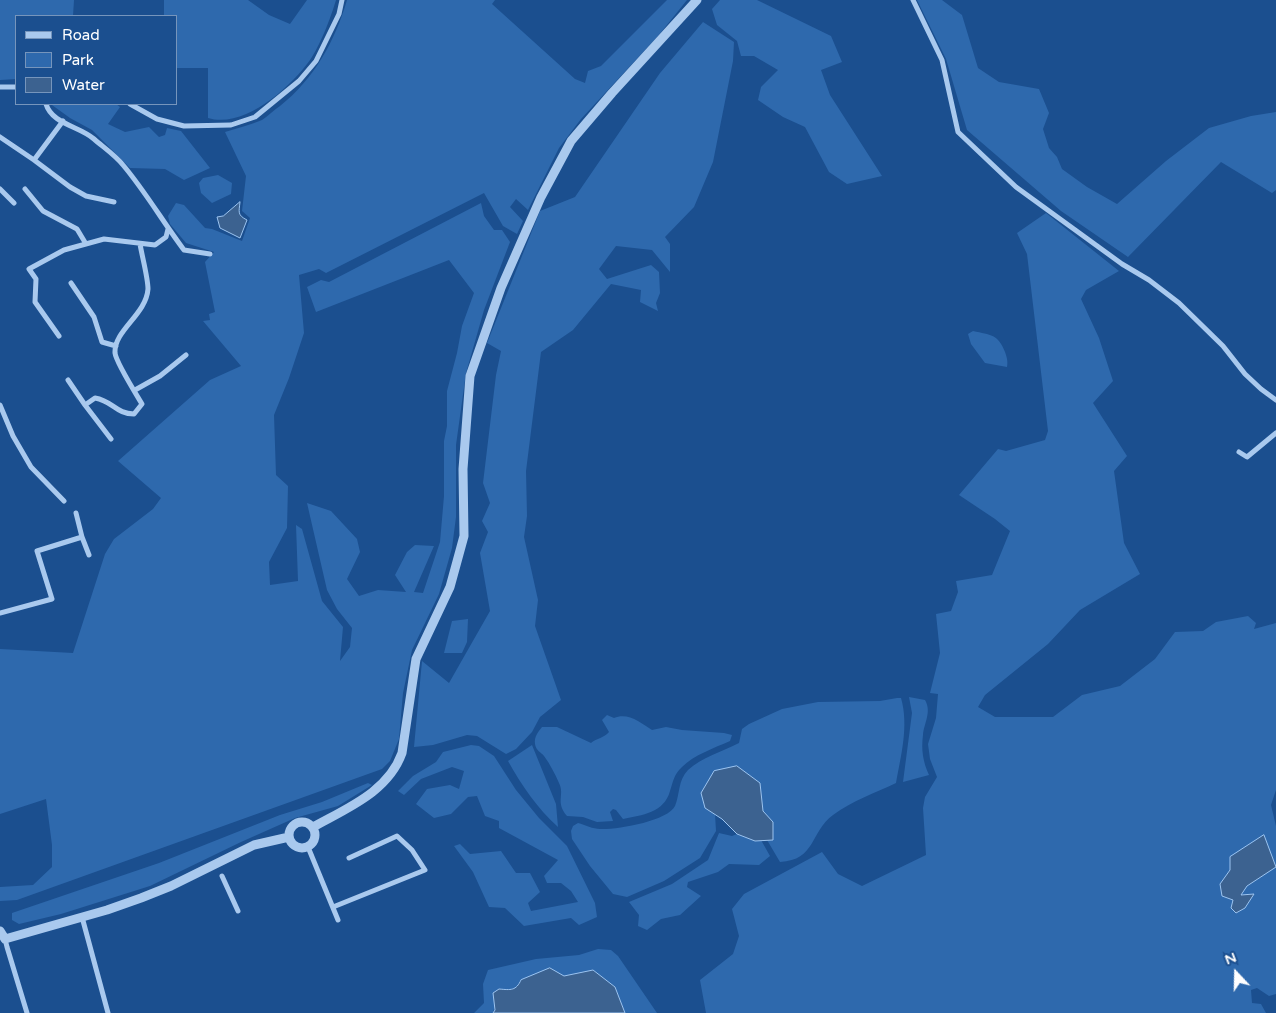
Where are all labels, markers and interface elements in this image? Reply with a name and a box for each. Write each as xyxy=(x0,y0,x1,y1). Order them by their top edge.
legend xyxy=(15,15,178,105)
text: Road xyxy=(62,26,100,44)
text: Park xyxy=(62,51,94,69)
text: Water xyxy=(62,76,105,94)
north arrow xyxy=(1211,948,1261,998)
text: N xyxy=(1222,949,1239,968)

